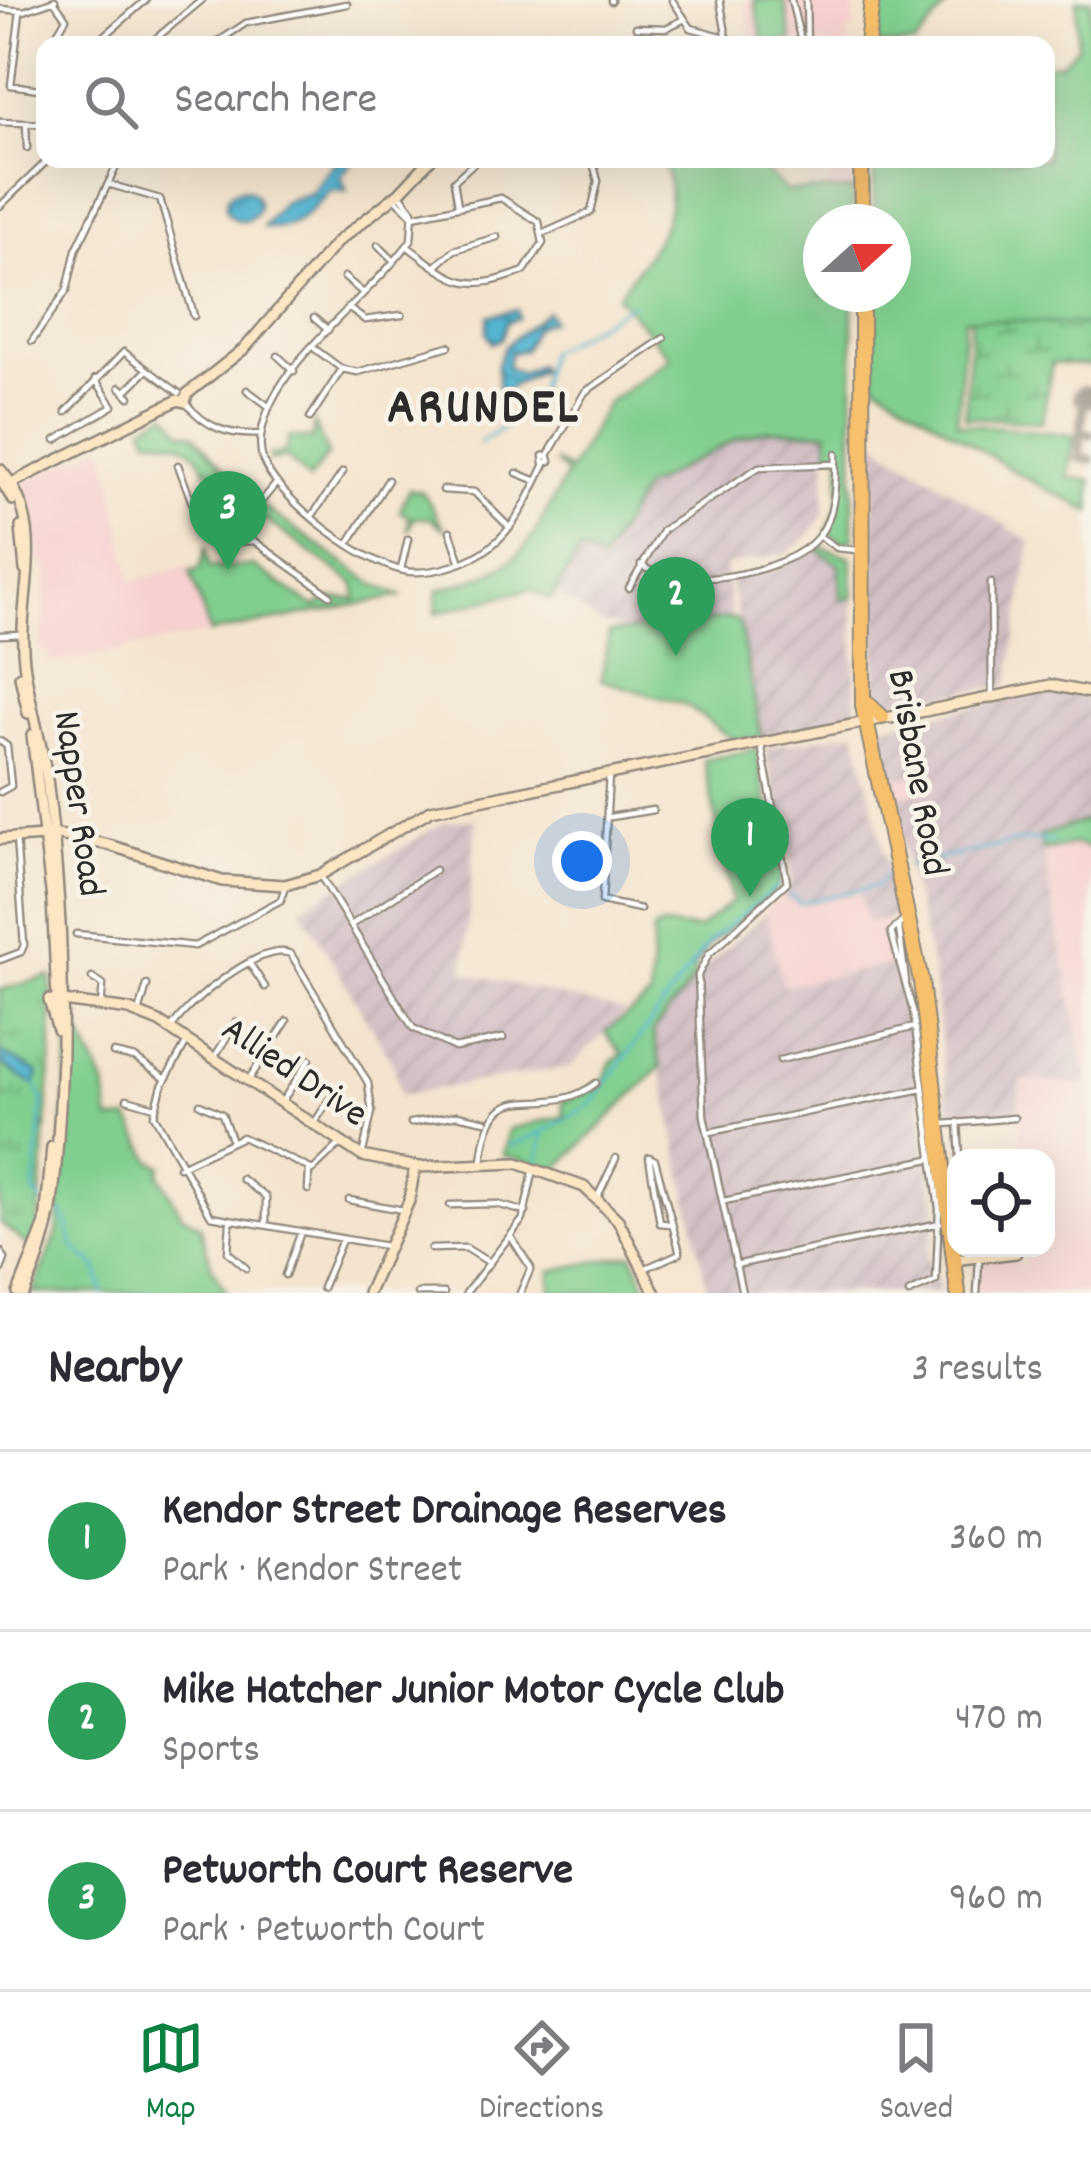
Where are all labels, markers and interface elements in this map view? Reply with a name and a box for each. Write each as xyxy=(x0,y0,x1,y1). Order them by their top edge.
search box xyxy=(36,36,1055,168)
icon: search xyxy=(78,69,144,135)
text: Search here xyxy=(174,70,377,134)
north arrow xyxy=(803,204,911,312)
district label: ARUNDEL xyxy=(387,375,581,447)
pin: 3 xyxy=(189,471,267,570)
pin: 2 xyxy=(637,557,715,656)
street label: Brisbane Road xyxy=(870,665,960,881)
street label: Napper Road xyxy=(36,708,116,900)
pin: 1 xyxy=(711,798,789,897)
your location xyxy=(552,831,612,891)
street label: Allied Drive xyxy=(209,1005,377,1143)
map controls xyxy=(947,1149,1055,1257)
button: locate xyxy=(947,1149,1055,1257)
text: Nearby xyxy=(48,1335,181,1407)
text: 3 results xyxy=(912,1344,1043,1399)
text: Kendor Street Drainage Reserves xyxy=(162,1481,727,1545)
text: 1 xyxy=(83,1513,91,1568)
text: 360 m xyxy=(950,1513,1043,1568)
text: Park · Kendor Street xyxy=(162,1545,462,1600)
text: Mike Hatcher Junior Motor Cycle Club xyxy=(162,1661,784,1725)
text: 2 xyxy=(78,1693,96,1748)
text: 470 m xyxy=(955,1693,1043,1748)
text: Sports xyxy=(162,1725,260,1780)
text: Petworth Court Reserve xyxy=(162,1841,573,1905)
text: 3 xyxy=(78,1873,96,1928)
text: 960 m xyxy=(949,1873,1043,1928)
text: Park · Petworth Court xyxy=(162,1905,485,1960)
tab: Map xyxy=(138,2015,204,2134)
tab: Directions xyxy=(479,2015,604,2134)
tab: Saved xyxy=(880,2015,953,2134)

